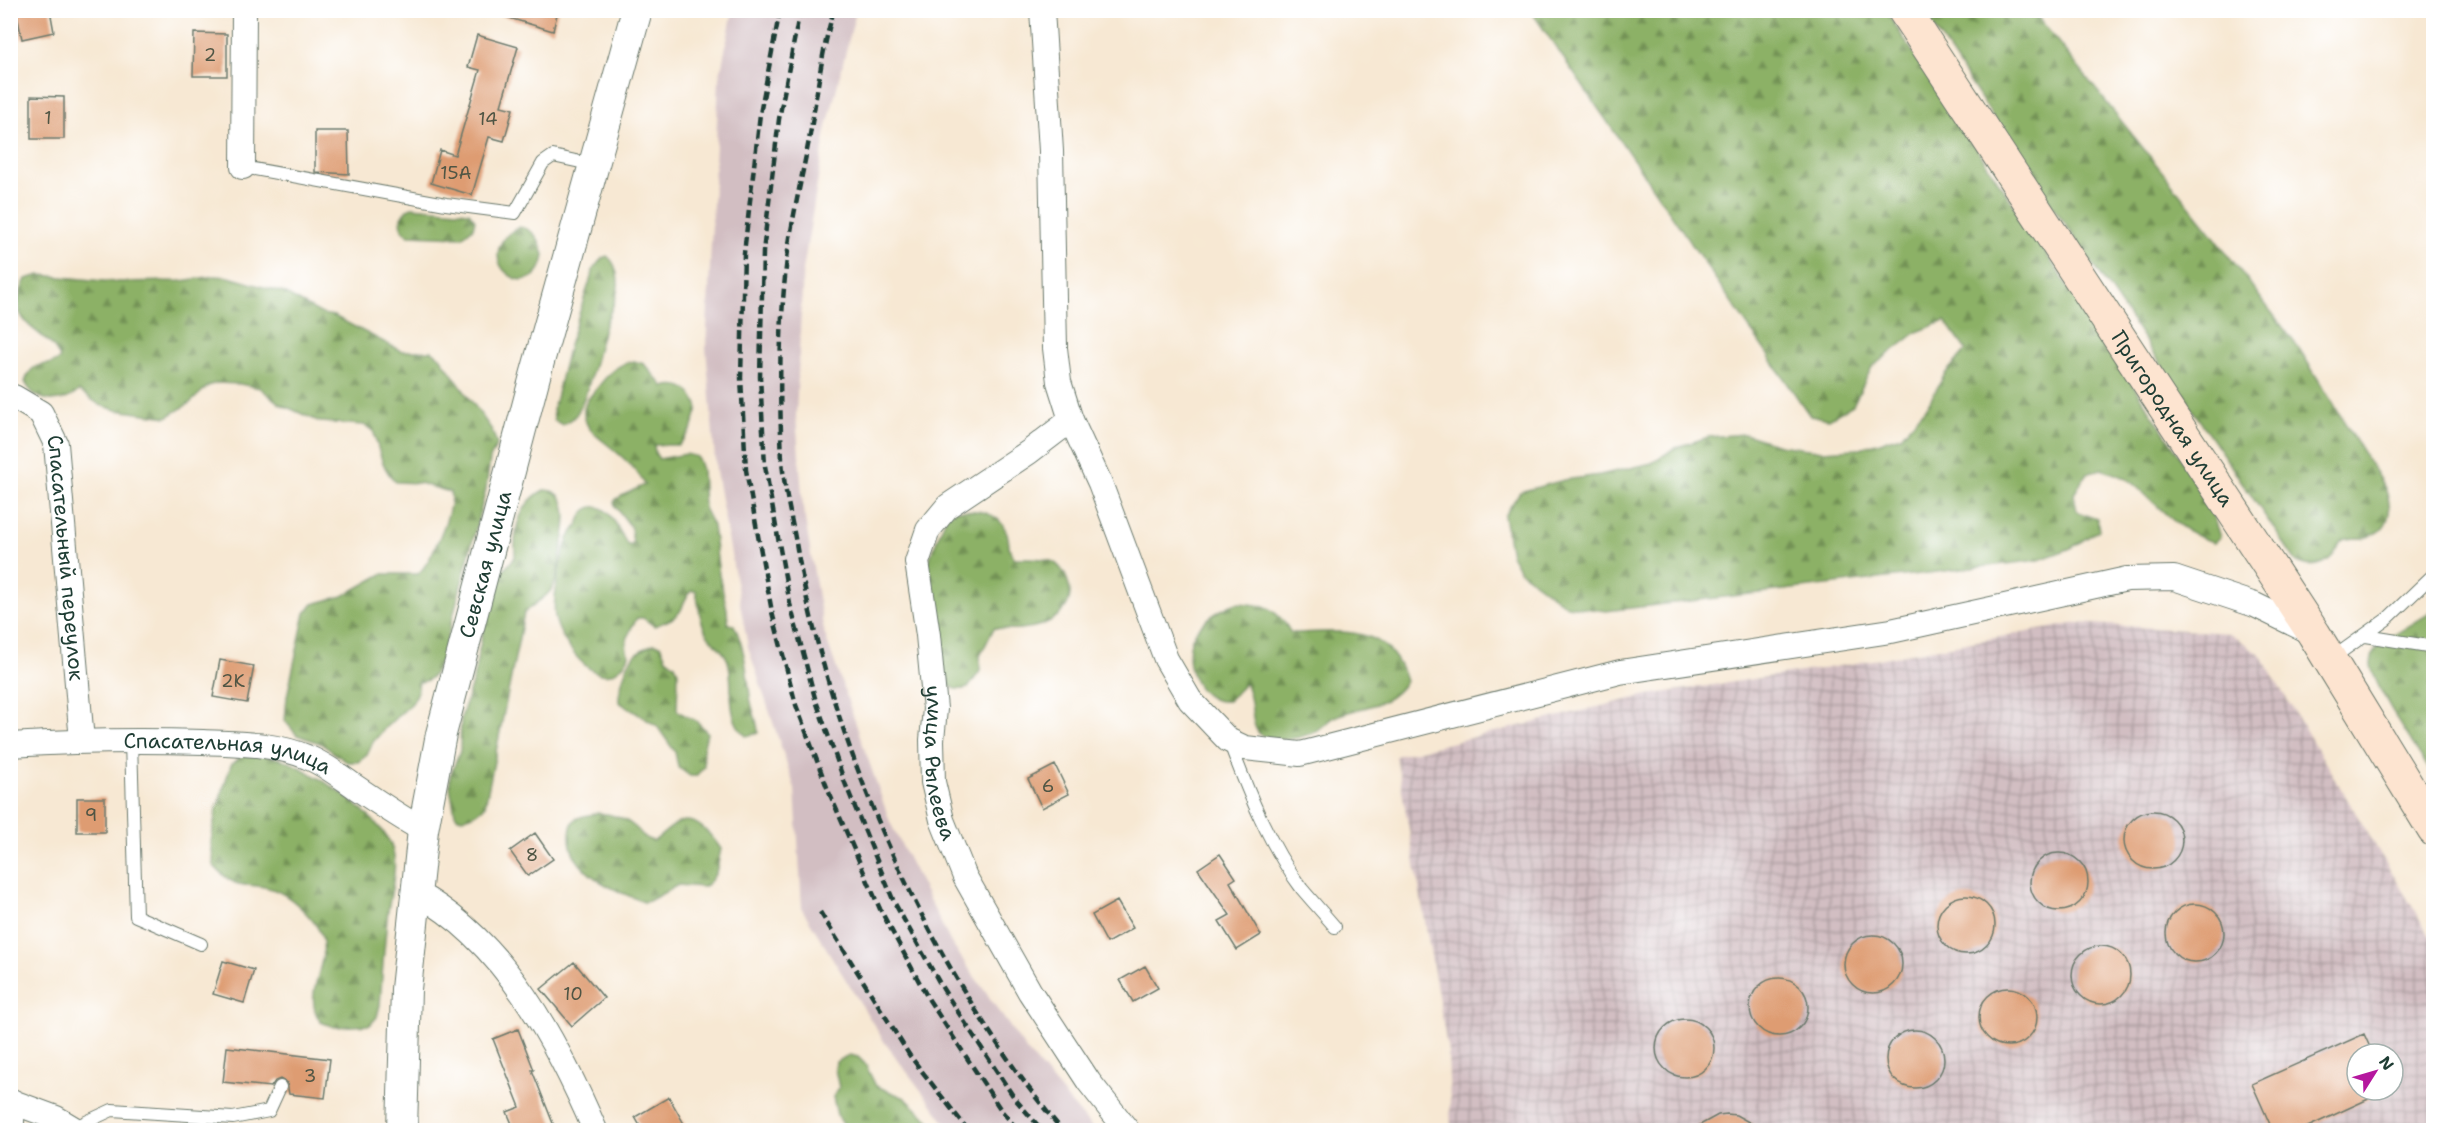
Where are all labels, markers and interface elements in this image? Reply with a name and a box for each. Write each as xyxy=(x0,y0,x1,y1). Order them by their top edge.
house number: 2 xyxy=(204,43,216,67)
house number: 1 xyxy=(44,106,52,130)
house number: 14 xyxy=(478,107,498,131)
house number: 15А xyxy=(440,161,472,185)
street label: Пригородная улица xyxy=(2105,325,2241,512)
street label: Спасательный переулок xyxy=(39,430,91,682)
street label: Севская улица xyxy=(453,488,518,641)
house number: 2К xyxy=(221,669,245,693)
street label: улица Рылеева xyxy=(918,684,963,845)
street label: Спасательная улица xyxy=(123,727,337,781)
house number: 6 xyxy=(1042,774,1054,798)
house number: 9 xyxy=(85,803,97,827)
house number: 8 xyxy=(526,843,538,867)
house number: 10 xyxy=(563,982,583,1006)
north arrow xyxy=(2345,1042,2405,1102)
text: N xyxy=(2374,1052,2399,1075)
house number: 3 xyxy=(304,1064,316,1088)

